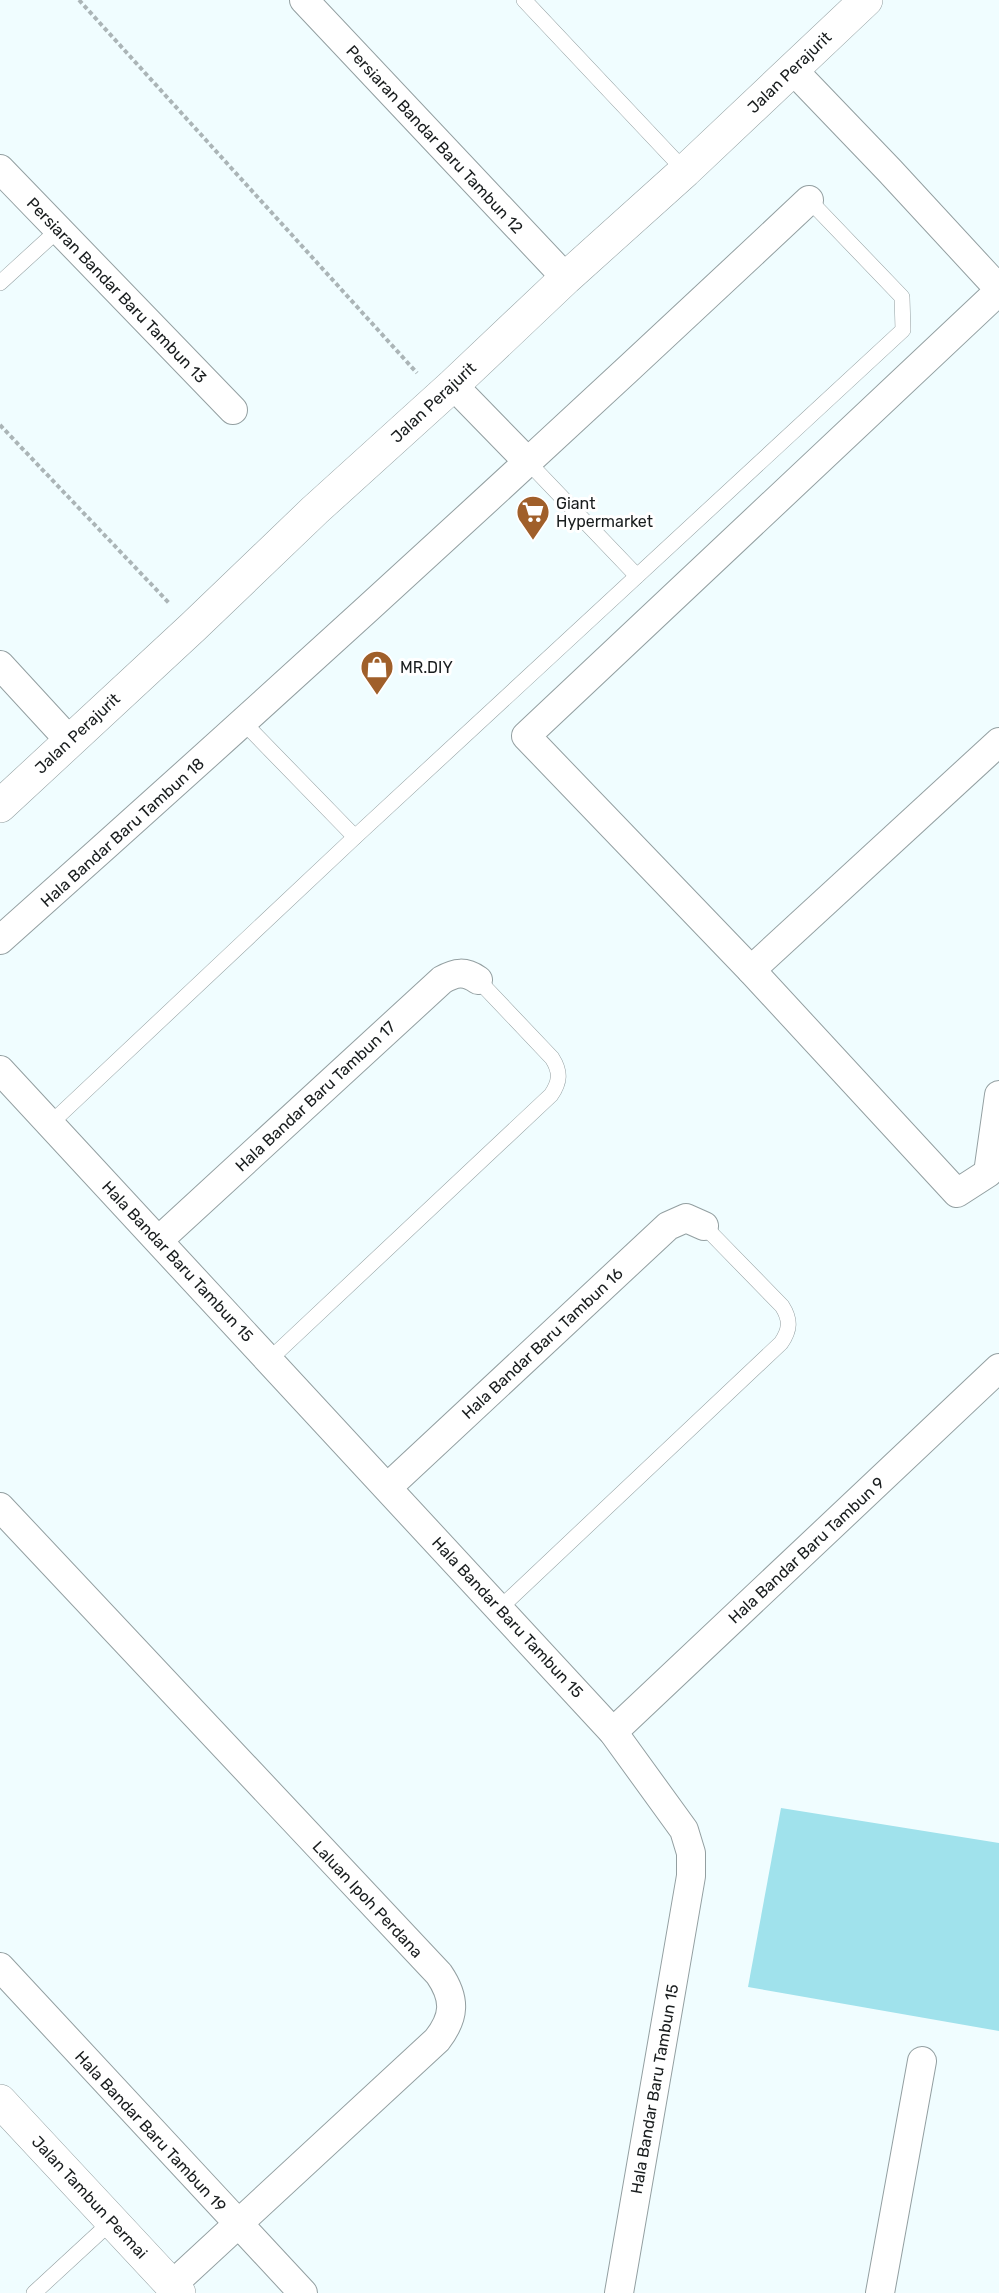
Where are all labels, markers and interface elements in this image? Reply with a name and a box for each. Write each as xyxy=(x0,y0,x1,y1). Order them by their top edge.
street label: Jalan Perajurit xyxy=(743,28,835,117)
street label: Persiaran Bandar Baru Tambun 12 xyxy=(342,41,527,237)
street label: Persiaran Bandar Baru Tambun 13 xyxy=(23,194,210,387)
street label: Jalan Perajurit xyxy=(387,358,480,447)
supermarket icon: Giant Hypermarket xyxy=(515,494,551,541)
place label: Giant Hypermarket xyxy=(556,494,653,531)
shop icon: MR.DIY xyxy=(359,649,395,696)
place label: MR.DIY xyxy=(400,658,453,677)
street label: Jalan Perajurit xyxy=(31,689,124,778)
street label: Hala Bandar Baru Tambun 18 xyxy=(37,754,208,911)
street label: Hala Bandar Baru Tambun 17 xyxy=(232,1017,399,1175)
street label: Hala Bandar Baru Tambun 15 xyxy=(98,1177,257,1346)
street label: Hala Bandar Baru Tambun 16 xyxy=(458,1264,627,1423)
street label: Hala Bandar Baru Tambun 9 xyxy=(725,1473,888,1628)
street label: Hala Bandar Baru Tambun 15 xyxy=(428,1533,587,1702)
street label: Laluan Ipoh Perdana xyxy=(309,1837,427,1962)
street label: Hala Bandar Baru Tambun 15 xyxy=(627,1983,682,2196)
street label: Hala Bandar Baru Tambun 19 xyxy=(71,2047,230,2216)
street label: Jalan Tambun Permai xyxy=(28,2132,151,2263)

